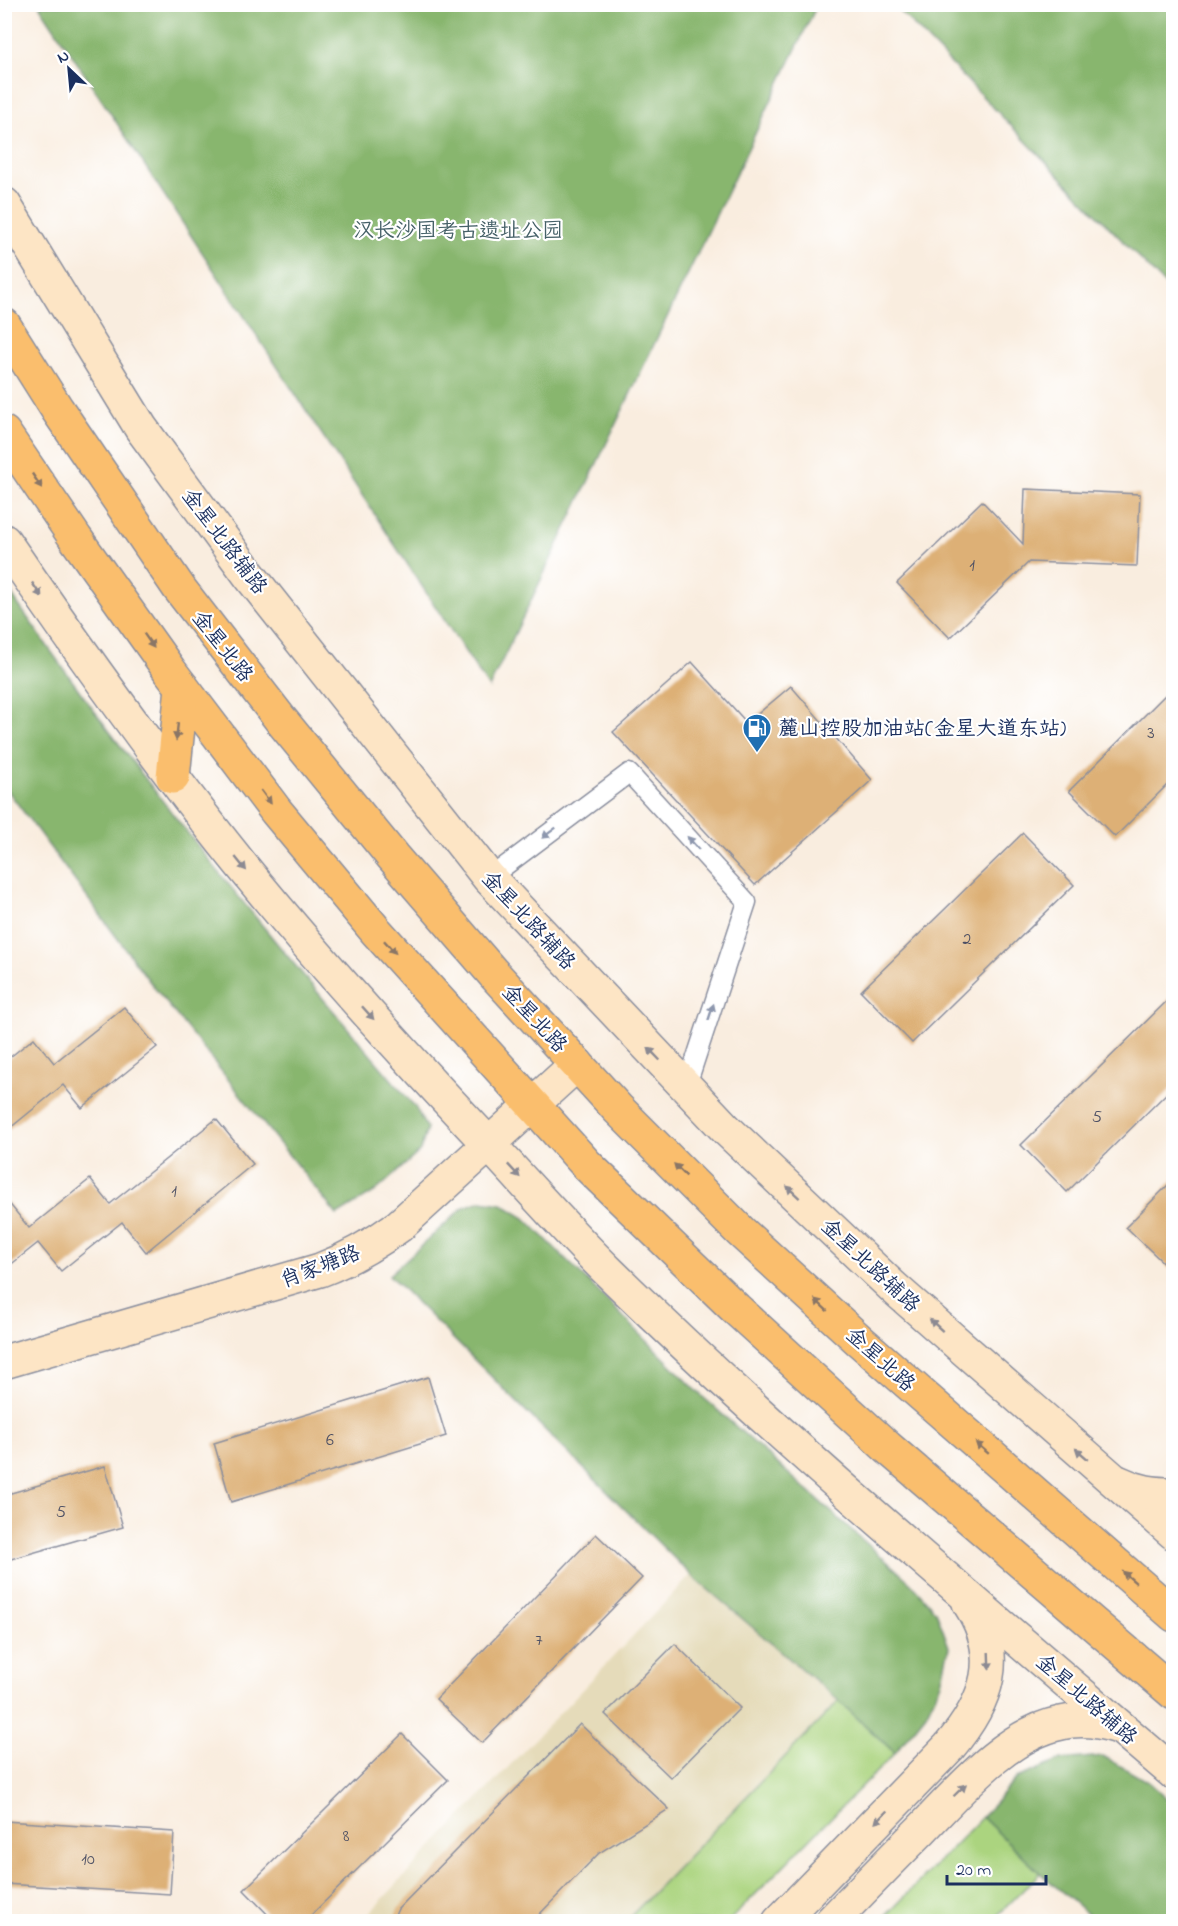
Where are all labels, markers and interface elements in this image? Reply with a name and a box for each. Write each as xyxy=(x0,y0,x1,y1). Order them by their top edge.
north arrow xyxy=(39,39,99,99)
text: N xyxy=(53,44,74,70)
park label: 汉长沙国考古遗址公园 xyxy=(353,217,563,247)
one-way arrow xyxy=(31,473,43,489)
street label: 金星北路辅路 xyxy=(174,483,273,602)
house number: 1 xyxy=(969,553,975,579)
one-way arrow xyxy=(32,581,43,598)
street label: 金星北路 xyxy=(184,605,259,690)
one-way arrow xyxy=(142,634,154,649)
fuel station icon: 麓山控股加油站(金星大道东站) xyxy=(741,712,773,754)
place label: 麓山控股加油站(金星大道东站) xyxy=(778,715,1066,745)
house number: 3 xyxy=(1147,721,1155,747)
one-way arrow xyxy=(172,723,182,742)
one-way arrow xyxy=(259,790,271,805)
one-way arrow xyxy=(541,827,556,839)
one-way arrow xyxy=(686,836,700,851)
one-way arrow xyxy=(235,856,248,872)
street label: 金星北路辅路 xyxy=(474,865,581,978)
house number: 2 xyxy=(963,927,972,953)
one-way arrow xyxy=(383,940,397,954)
street label: 金星北路 xyxy=(494,978,573,1060)
one-way arrow xyxy=(707,1003,716,1021)
one-way arrow xyxy=(361,1005,375,1020)
one-way arrow xyxy=(648,1048,662,1062)
house number: 5 xyxy=(1092,1105,1102,1131)
one-way arrow xyxy=(673,1163,687,1178)
one-way arrow xyxy=(507,1164,521,1179)
house number: 1 xyxy=(171,1179,177,1205)
one-way arrow xyxy=(785,1185,800,1199)
street label: 金星北路辅路 xyxy=(813,1213,926,1320)
street label: 肖家塘路 xyxy=(276,1239,365,1297)
one-way arrow xyxy=(814,1299,829,1312)
one-way arrow xyxy=(928,1318,943,1332)
street label: 金星北路 xyxy=(838,1321,921,1400)
house number: 6 xyxy=(326,1428,334,1454)
one-way arrow xyxy=(975,1441,990,1455)
one-way arrow xyxy=(1074,1447,1089,1461)
house number: 5 xyxy=(56,1500,66,1526)
one-way arrow xyxy=(1121,1570,1137,1583)
house number: 7 xyxy=(535,1628,543,1654)
street label: 金星北路辅路 xyxy=(1028,1648,1143,1753)
one-way arrow xyxy=(984,1651,993,1670)
one-way arrow xyxy=(953,1783,967,1797)
one-way arrow xyxy=(874,1809,888,1824)
house number: 8 xyxy=(343,1824,350,1850)
house number: 10 xyxy=(81,1847,95,1873)
scale bar xyxy=(947,1848,1046,1886)
text: 20 m xyxy=(956,1858,991,1884)

